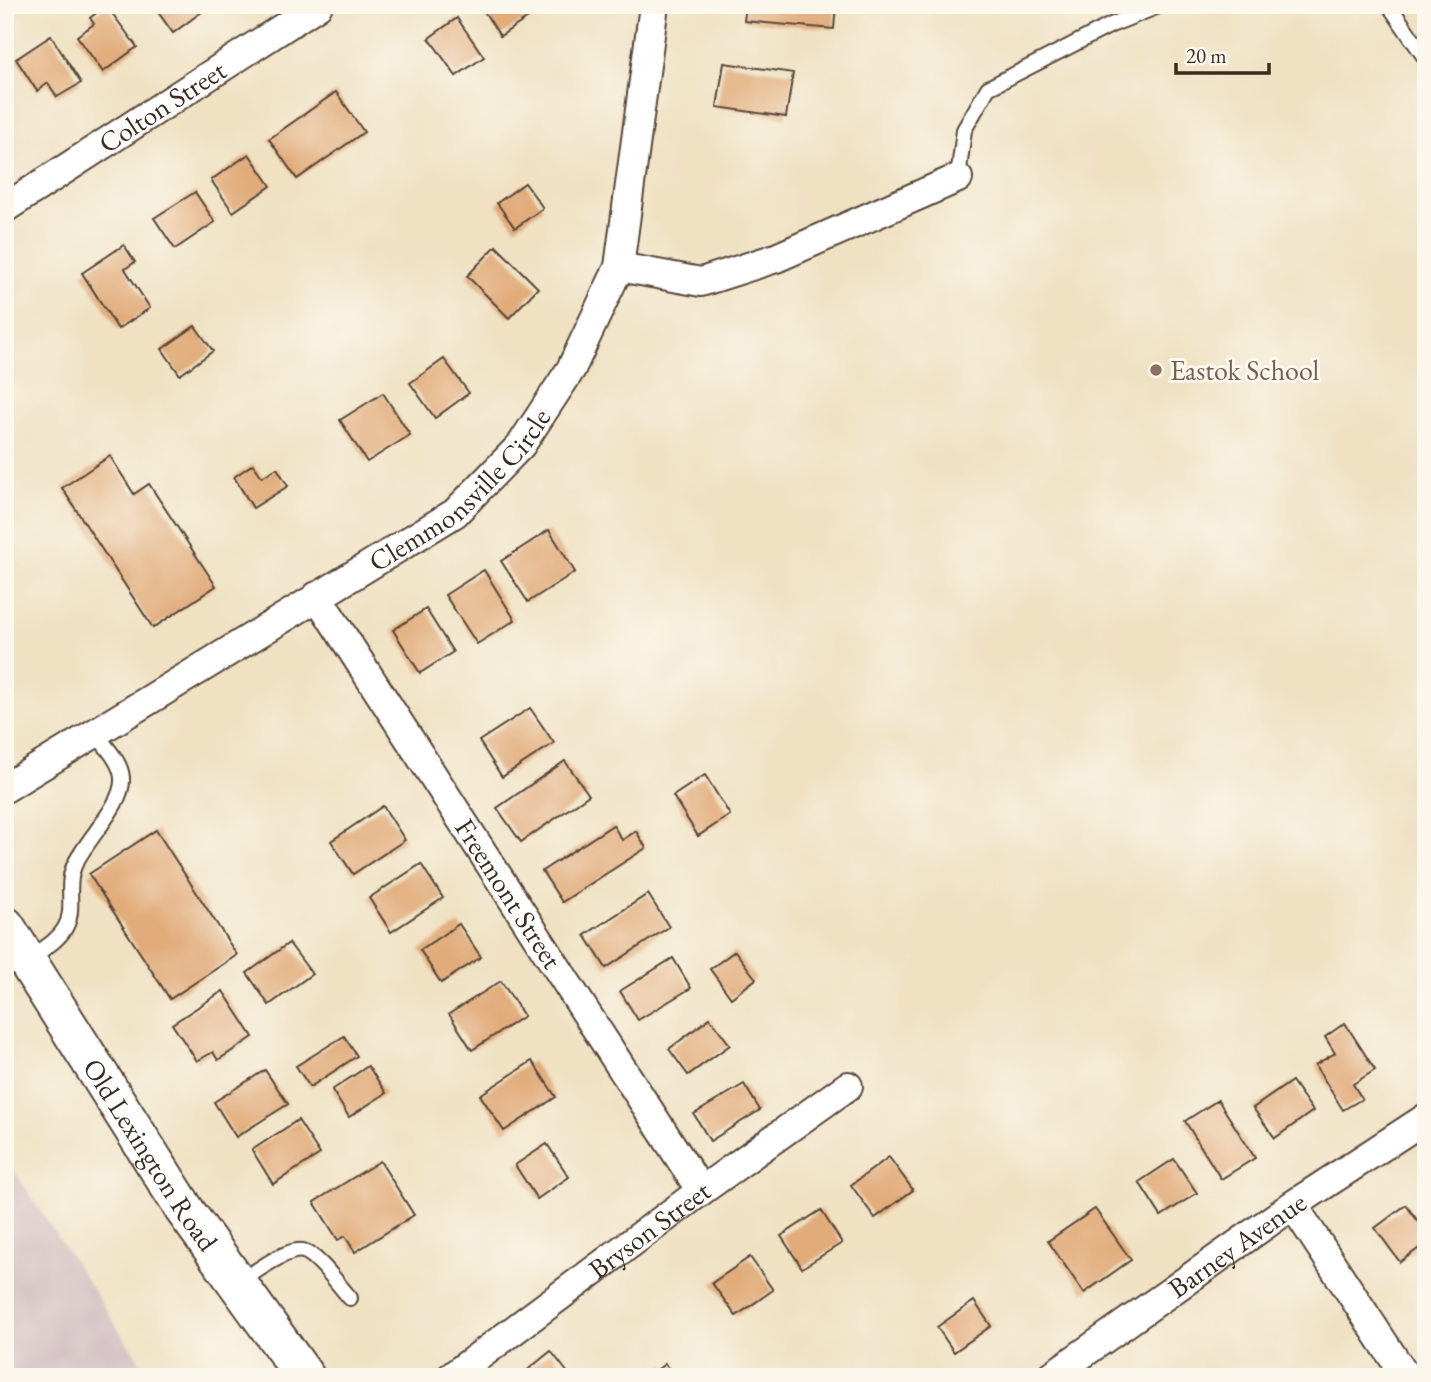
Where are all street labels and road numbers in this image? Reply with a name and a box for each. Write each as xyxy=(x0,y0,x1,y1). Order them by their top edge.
street label: Colton Street xyxy=(91,52,233,161)
street label: Clemmonsville Circle xyxy=(362,401,558,579)
street label: Freemont Street xyxy=(447,812,571,975)
street label: Old Lexington Road xyxy=(75,1051,227,1259)
street label: Bryson Street xyxy=(581,1172,717,1287)
street label: Barney Avenue xyxy=(1161,1183,1313,1306)

